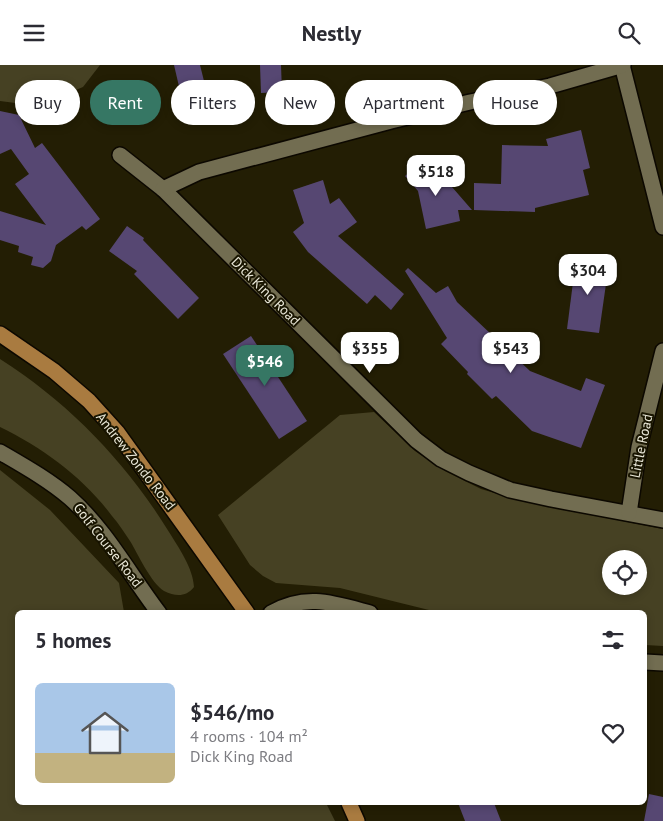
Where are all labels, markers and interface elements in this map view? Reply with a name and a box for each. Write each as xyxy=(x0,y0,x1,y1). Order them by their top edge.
icon: menu xyxy=(20,19,48,47)
text: Nestly xyxy=(302,19,361,47)
icon: search xyxy=(615,19,643,47)
chip: Buy xyxy=(15,80,80,125)
chip: Rent xyxy=(90,80,161,125)
chip: Filters xyxy=(171,80,255,125)
chip: New xyxy=(265,80,335,125)
chip: Apartment xyxy=(345,80,463,125)
chip: House xyxy=(473,80,557,125)
pin: $518 xyxy=(406,155,466,197)
text: $518 xyxy=(418,161,454,181)
street label: Dick King Road xyxy=(228,253,304,329)
pin: $304 xyxy=(558,253,618,296)
text: $304 xyxy=(570,260,606,280)
pin: $355 xyxy=(340,331,400,374)
pin: $543 xyxy=(481,331,541,374)
text: $355 xyxy=(352,338,388,358)
text: $543 xyxy=(493,338,529,358)
pin: $546 xyxy=(235,345,295,387)
text: $546 xyxy=(247,351,283,371)
street label: Andrew Zondo Road xyxy=(92,409,180,513)
street label: Little Road xyxy=(625,412,657,480)
street label: Golf Course Road xyxy=(69,499,147,591)
map controls xyxy=(602,550,647,595)
button: locate xyxy=(602,550,647,595)
icon: filters xyxy=(599,626,627,654)
text: 5 homes xyxy=(35,627,111,654)
text: $546/mo xyxy=(190,699,274,726)
icon: home xyxy=(75,703,135,763)
icon: heart xyxy=(599,719,627,747)
text: 4 rooms · 104 m² xyxy=(190,726,308,746)
text: Dick King Road xyxy=(190,746,293,766)

